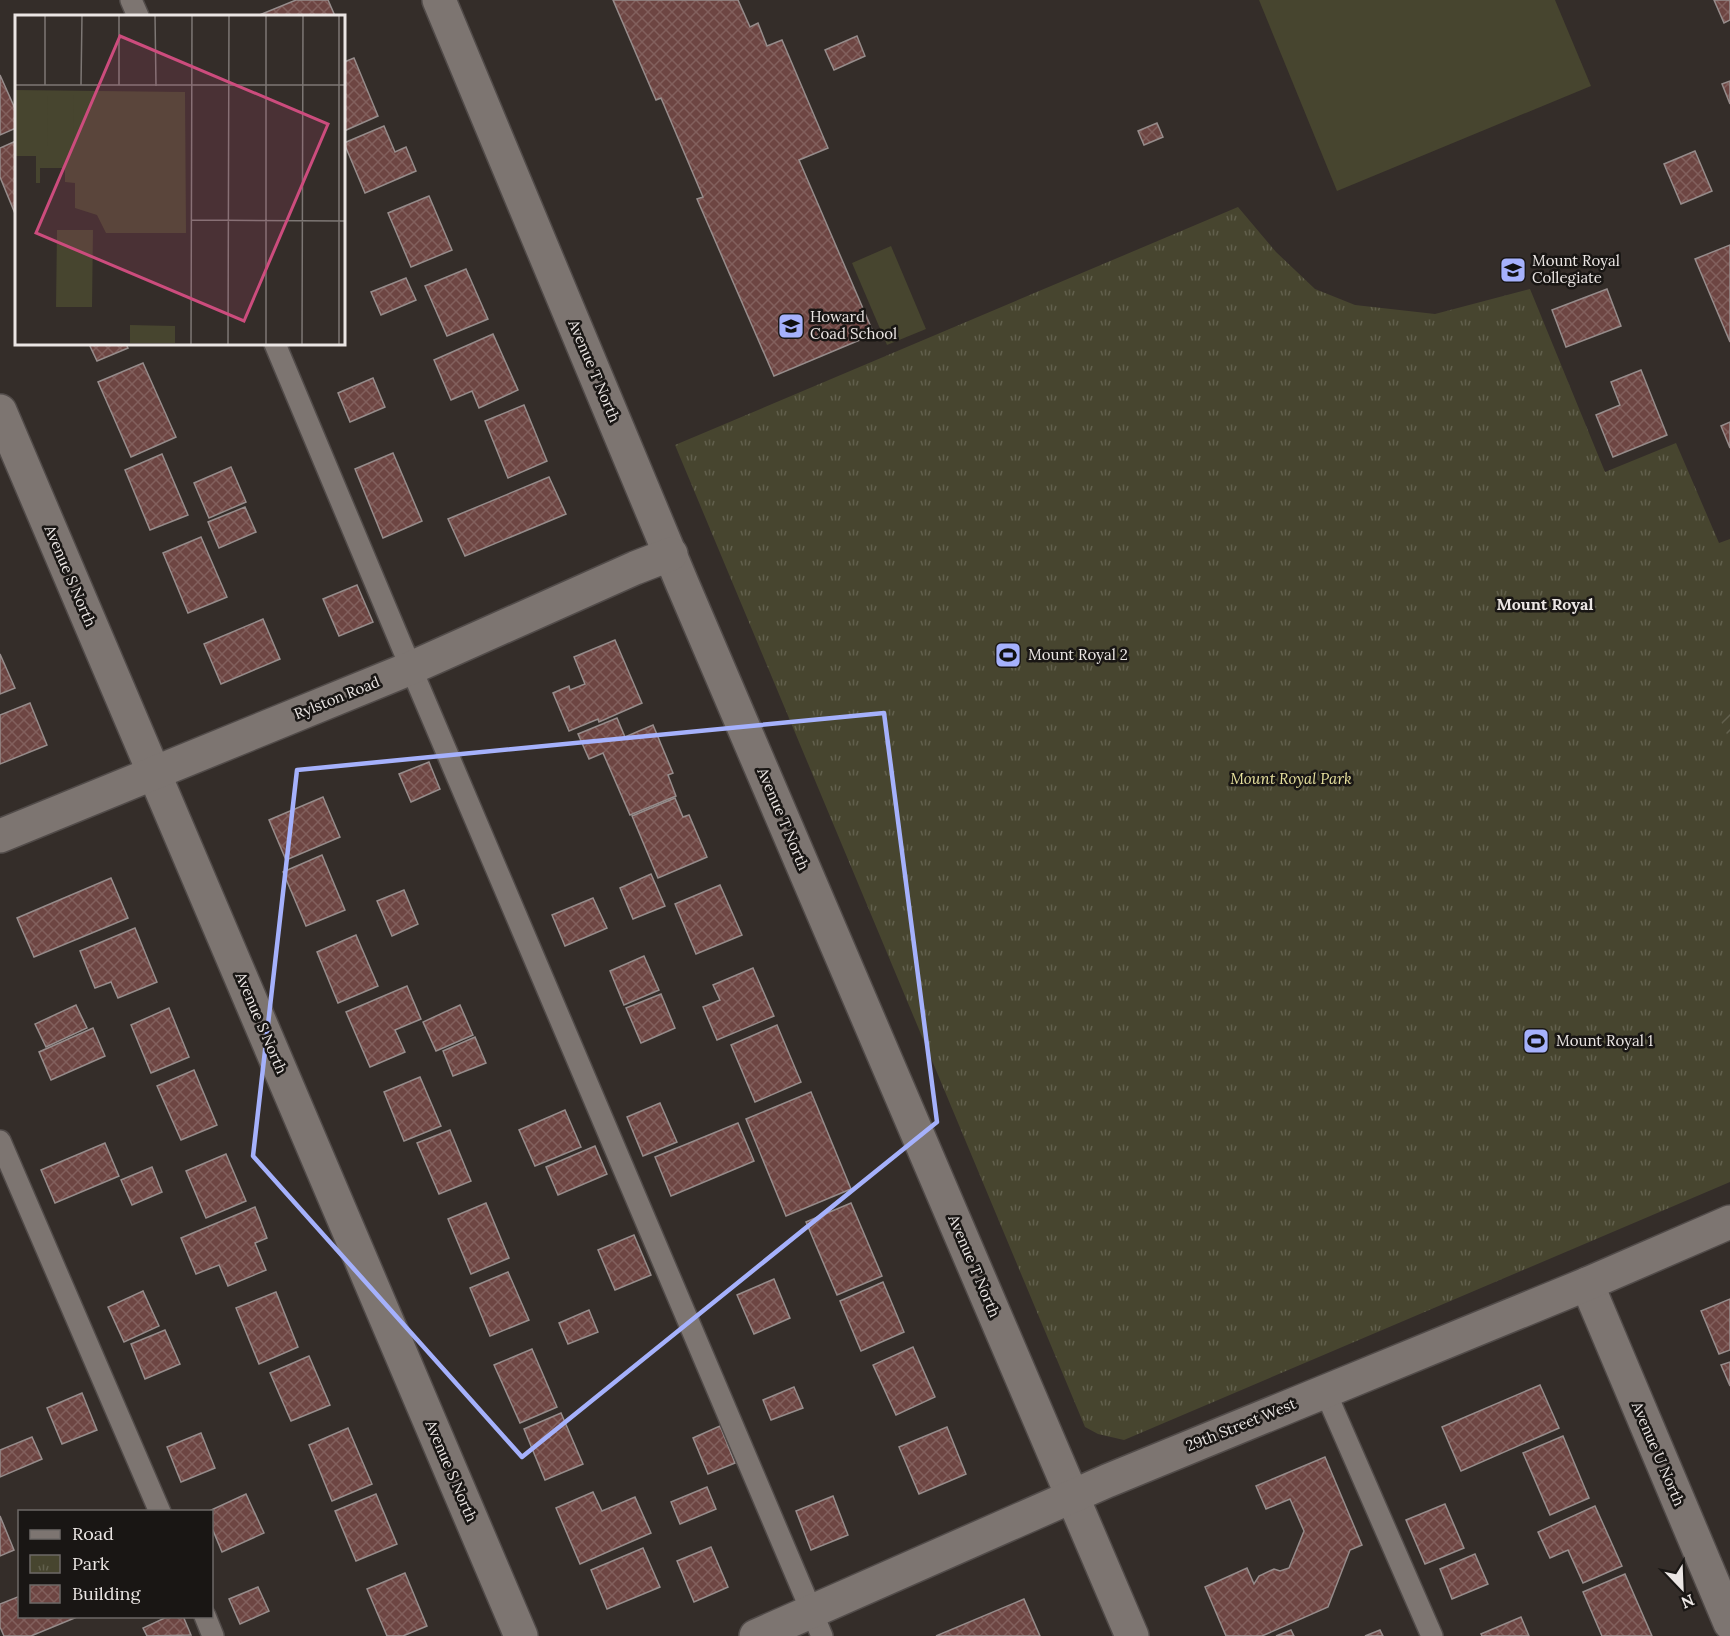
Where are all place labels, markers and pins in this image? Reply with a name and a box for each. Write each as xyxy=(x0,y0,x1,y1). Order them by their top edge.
place label: Mount Royal Collegiate xyxy=(1532,251,1620,287)
school or university icon: Mount Royal Collegiate xyxy=(1498,255,1528,285)
place label: Howard Coad School xyxy=(810,307,897,343)
school or university icon: Howard Coad School xyxy=(776,311,806,341)
sports icon: Mount Royal 2 xyxy=(993,640,1023,670)
place label: Mount Royal 2 xyxy=(1028,645,1128,664)
sports icon: Mount Royal 1 xyxy=(1521,1026,1551,1056)
place label: Mount Royal 1 xyxy=(1556,1031,1653,1050)

